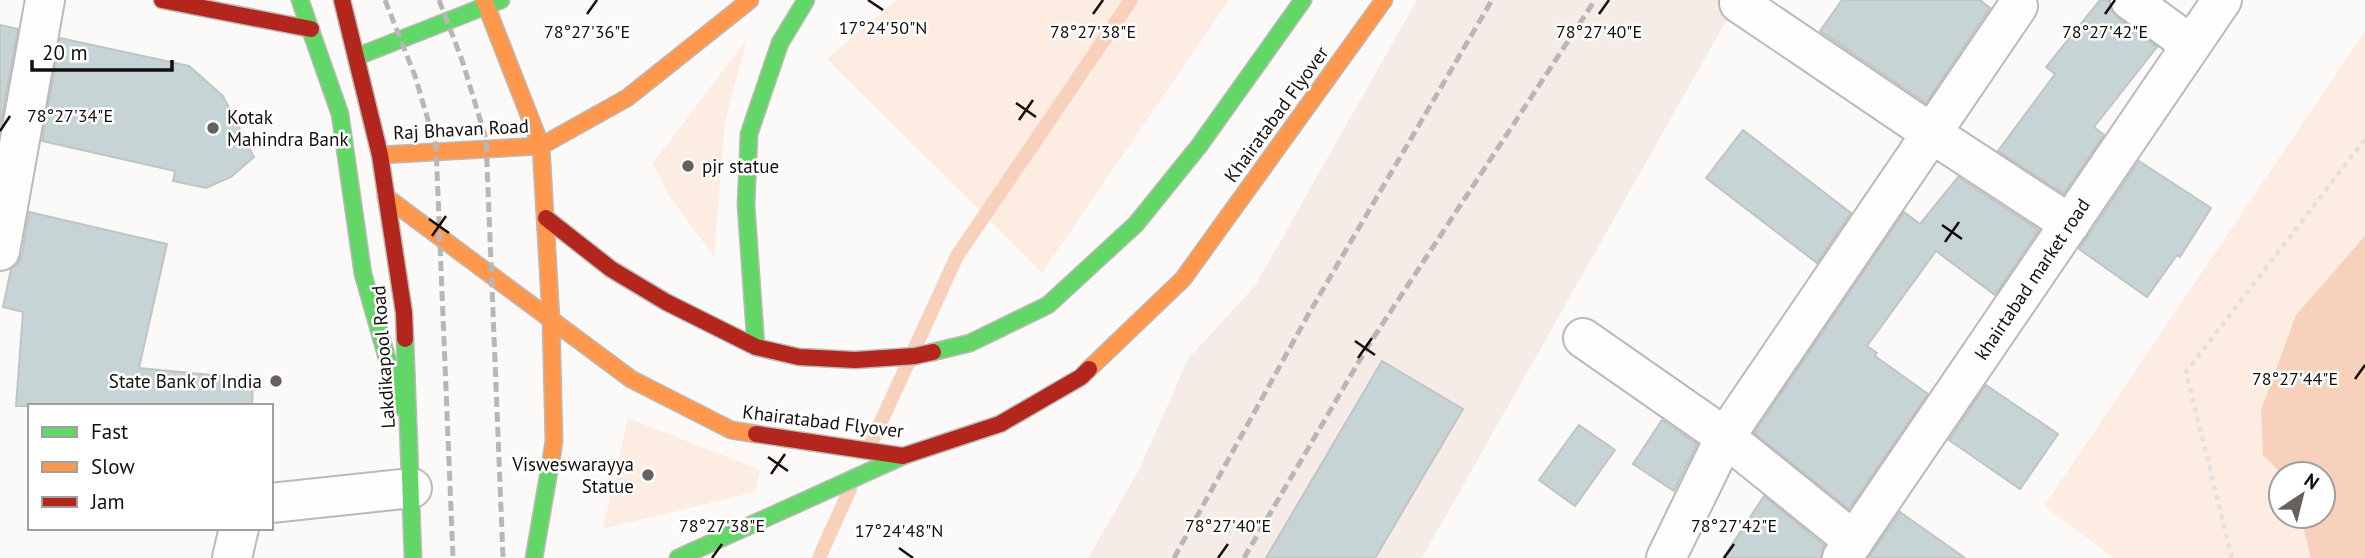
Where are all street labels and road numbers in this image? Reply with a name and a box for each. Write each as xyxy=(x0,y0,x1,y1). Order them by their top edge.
street label: Khairatabad Flyover xyxy=(1219,41,1334,187)
street label: Raj Bhavan Road xyxy=(393,113,529,145)
street label: khairtabad market road xyxy=(1969,194,2095,364)
street label: Lakdikapool Road xyxy=(366,285,400,429)
street label: Khairatabad Flyover xyxy=(741,399,906,443)

